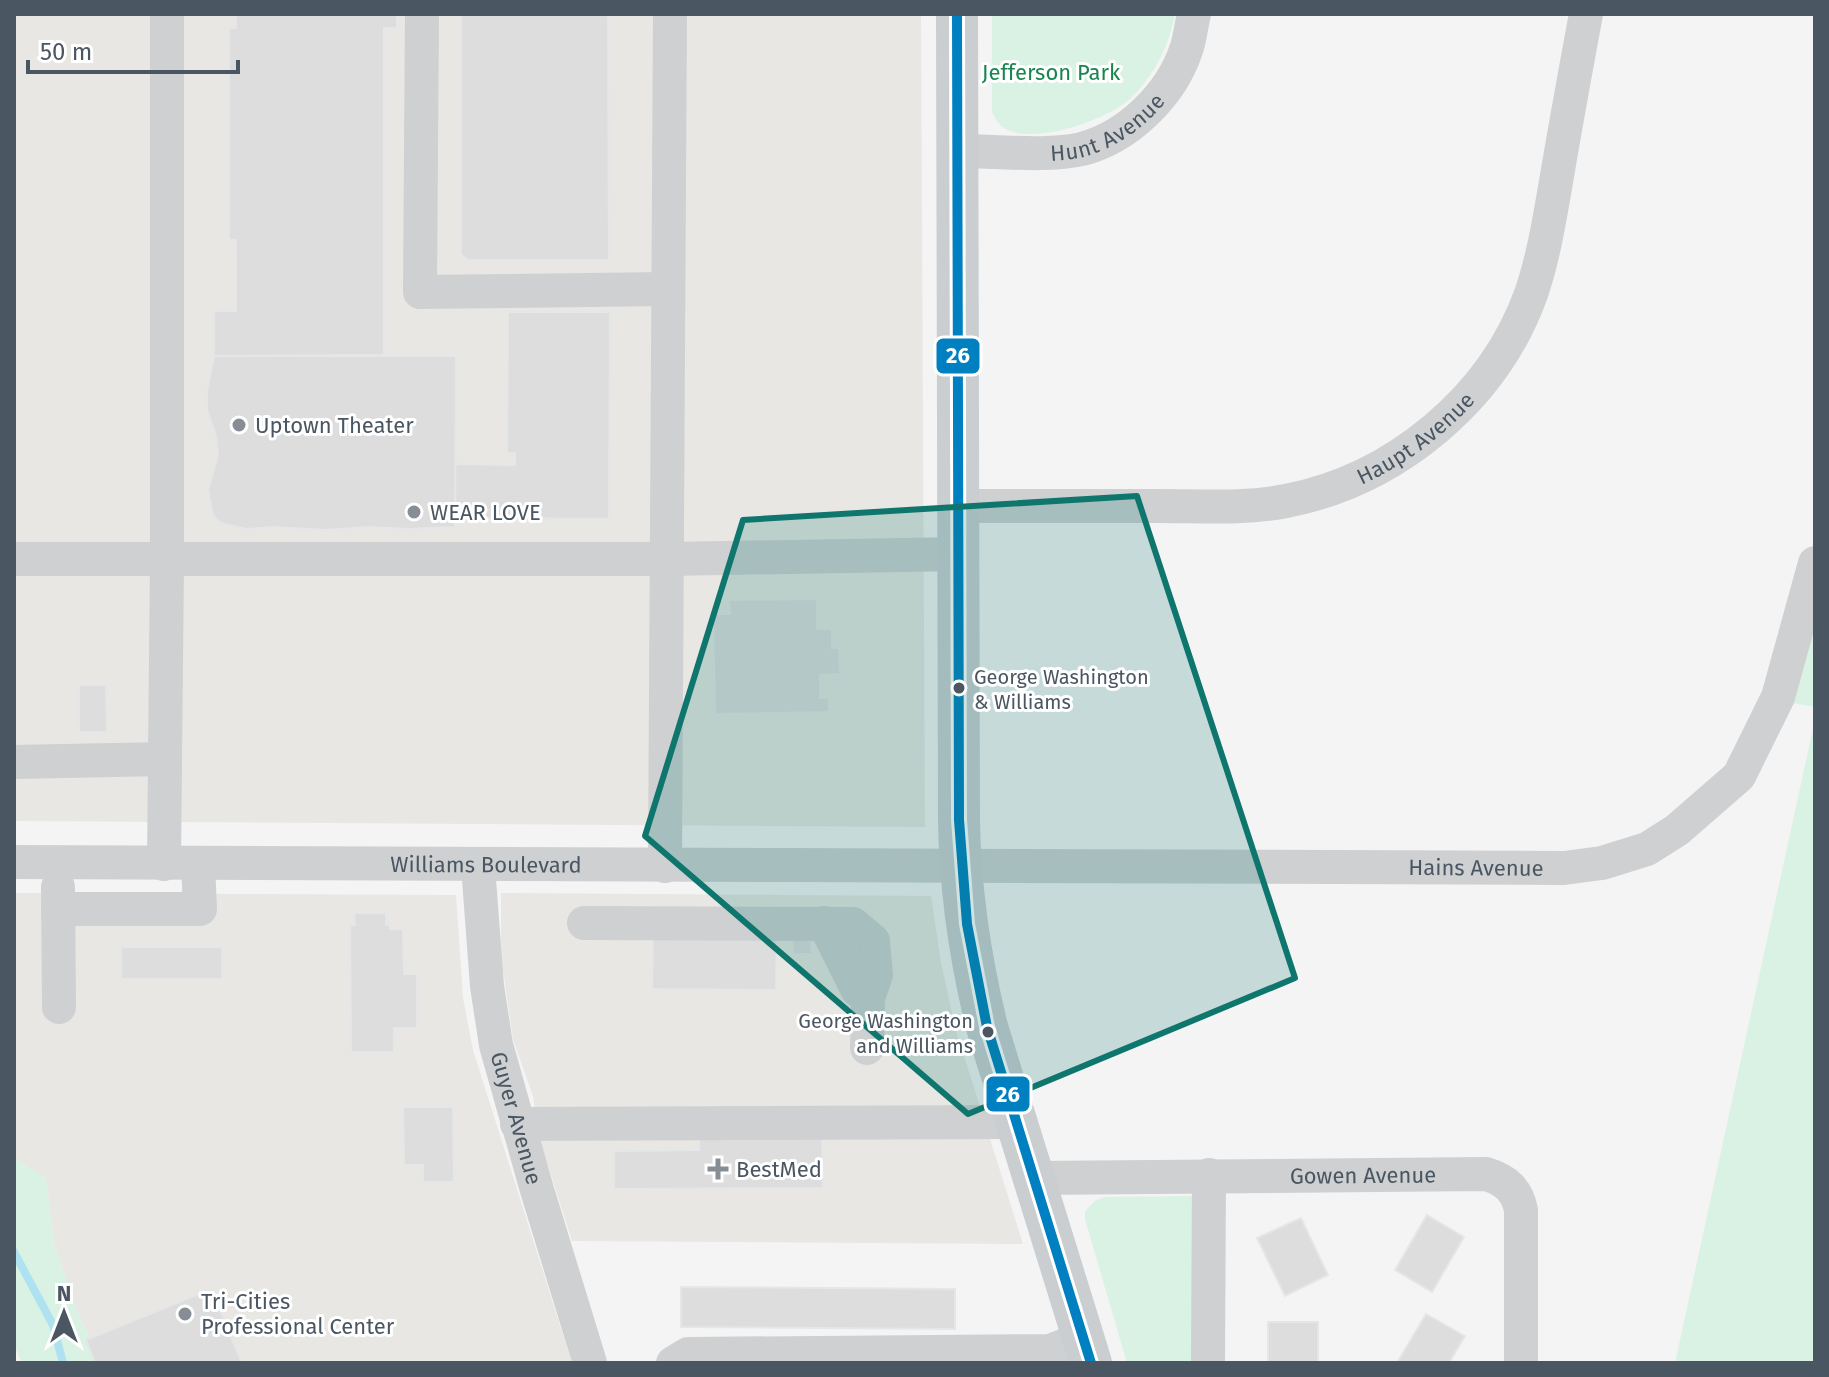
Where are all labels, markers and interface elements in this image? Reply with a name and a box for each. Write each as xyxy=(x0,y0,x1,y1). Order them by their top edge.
scale bar xyxy=(28,24,238,74)
text: 50 m xyxy=(40,38,92,66)
park label: Jefferson Park xyxy=(982,59,1121,86)
street label: Hunt Avenue xyxy=(1049,88,1171,167)
line badge: 26 xyxy=(935,337,981,375)
text: 26 xyxy=(946,342,970,369)
street label: Haupt Avenue xyxy=(1352,387,1480,490)
place label: Uptown Theater xyxy=(255,412,414,439)
marker: Uptown Theater xyxy=(230,416,248,434)
place label: WEAR LOVE xyxy=(430,499,541,526)
marker: WEAR LOVE xyxy=(405,503,423,521)
place label: George Washington & Williams xyxy=(974,665,1149,714)
marker: George Washington & Williams xyxy=(951,680,967,696)
street label: Williams Boulevard xyxy=(390,851,582,879)
street label: Hains Avenue xyxy=(1408,854,1544,882)
place label: George Washington and Williams xyxy=(798,1009,973,1058)
marker: George Washington and Williams xyxy=(980,1024,996,1040)
street label: Guyer Avenue xyxy=(485,1049,548,1188)
line badge: 26 xyxy=(985,1075,1031,1113)
text: 26 xyxy=(996,1081,1020,1108)
place label: BestMed xyxy=(736,1156,822,1183)
marker: BestMed xyxy=(707,1158,729,1180)
street label: Gowen Avenue xyxy=(1290,1161,1436,1190)
north arrow xyxy=(24,1273,104,1353)
text: N xyxy=(57,1280,71,1307)
place label: Tri-Cities Professional Center xyxy=(201,1288,395,1340)
marker: Tri-Cities Professional Center xyxy=(176,1305,194,1323)

